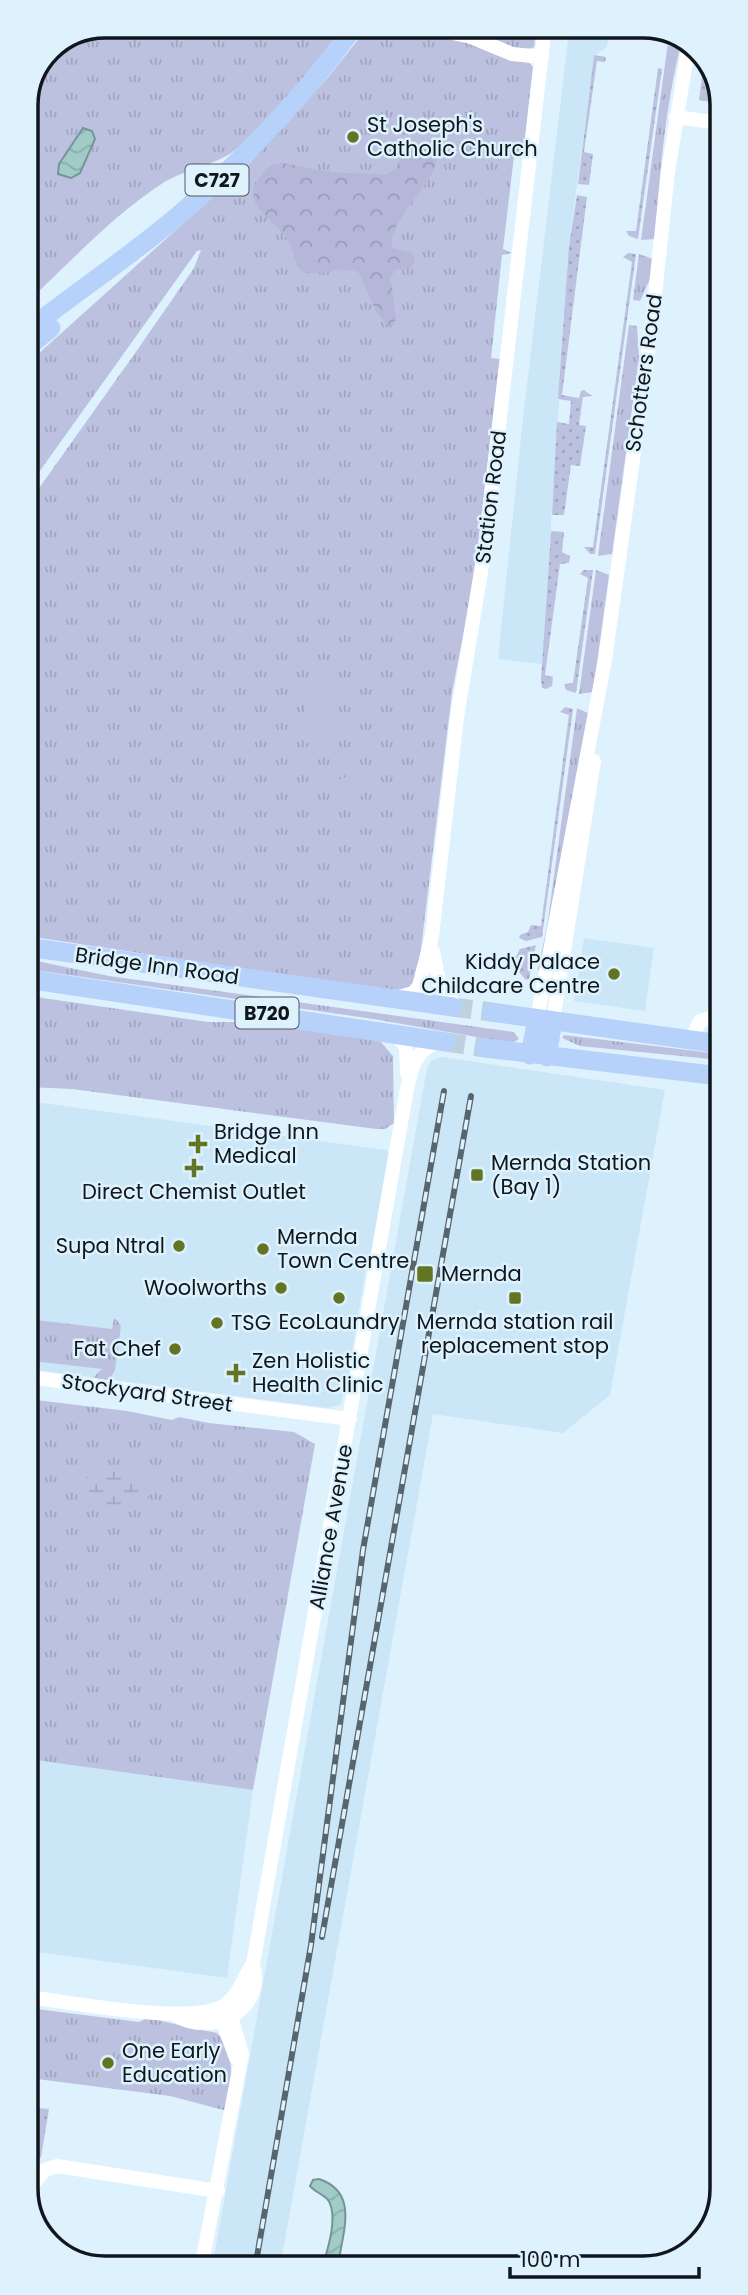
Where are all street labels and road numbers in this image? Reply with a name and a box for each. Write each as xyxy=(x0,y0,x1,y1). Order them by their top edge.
road number: C727 xyxy=(186,164,248,196)
street label: Schotters Road xyxy=(618,292,669,454)
street label: Station Road xyxy=(468,429,513,565)
street label: Bridge Inn Road xyxy=(73,940,241,991)
road number: B720 xyxy=(236,998,298,1028)
street label: Stockyard Street xyxy=(60,1366,234,1419)
street label: Alliance Avenue xyxy=(302,1442,359,1612)

